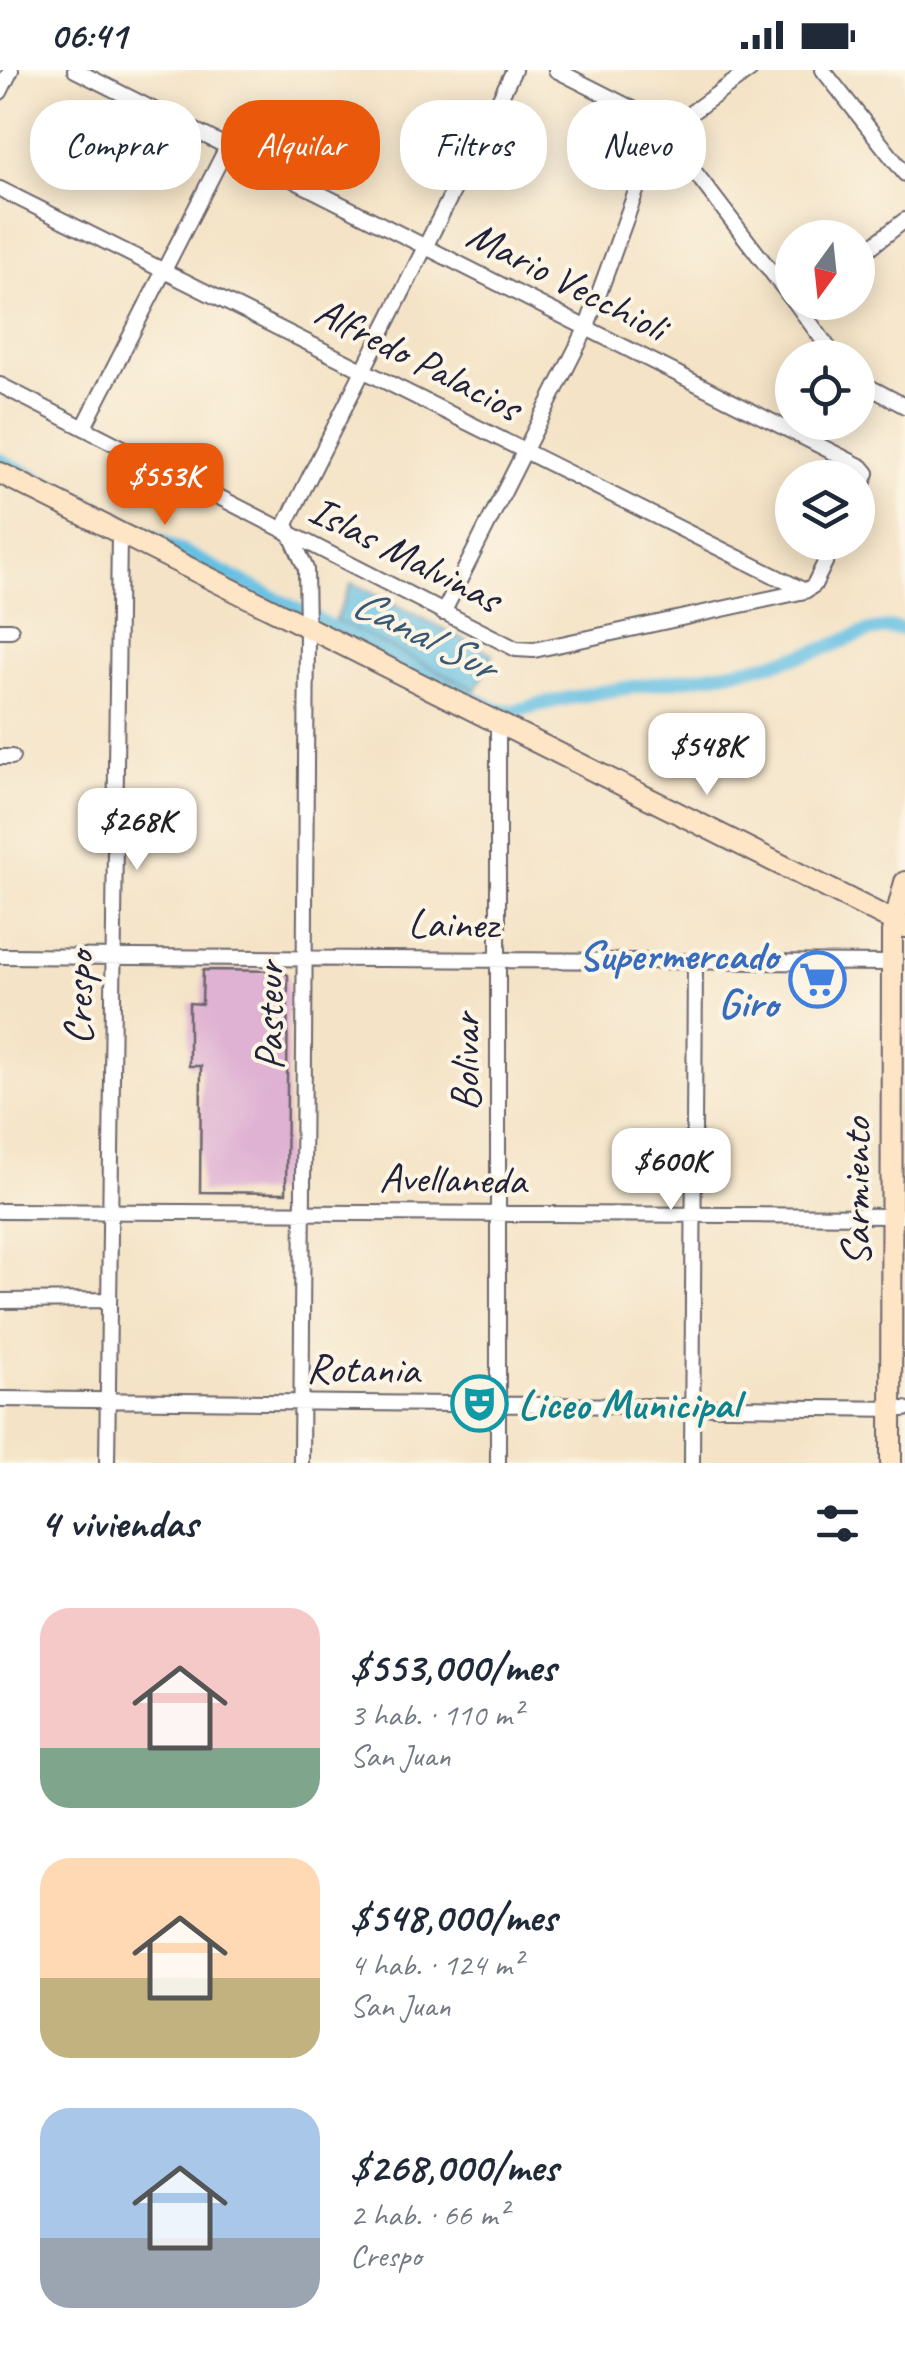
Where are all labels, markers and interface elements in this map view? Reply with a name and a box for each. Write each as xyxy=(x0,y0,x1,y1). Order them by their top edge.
text: 06:41 xyxy=(50,12,127,59)
chip: Comprar xyxy=(30,100,201,190)
chip: Alquilar xyxy=(221,100,380,190)
chip: Filtros xyxy=(400,100,547,190)
chip: Nuevo xyxy=(567,100,706,190)
street label: Mario Vecchioli xyxy=(458,208,680,356)
north arrow xyxy=(775,220,875,320)
map controls xyxy=(775,220,875,560)
street label: Alfredo Palacios xyxy=(306,285,533,435)
button: locate xyxy=(775,340,875,440)
pin: $553K xyxy=(95,443,235,528)
text: $553K xyxy=(129,455,201,496)
button: layers xyxy=(775,460,875,560)
street label: Islas Malvinas xyxy=(300,483,513,627)
water label: Canal Sur xyxy=(343,574,511,697)
pin: $548K xyxy=(637,713,777,798)
text: $548K xyxy=(670,725,744,766)
pin: $268K xyxy=(67,788,207,873)
text: $268K xyxy=(100,800,174,841)
street label: Lainez xyxy=(408,897,502,951)
place label: Supermercado Giro xyxy=(578,929,782,1030)
street label: Crespo xyxy=(52,947,106,1045)
supermarket icon: Supermercado Giro xyxy=(787,949,847,1009)
street label: Pasteur xyxy=(243,959,296,1070)
street label: Bolivar xyxy=(439,1010,492,1111)
street label: Sarmiento xyxy=(830,1116,883,1266)
pin: $600K xyxy=(601,1128,741,1213)
text: $600K xyxy=(634,1140,708,1181)
street label: Avellaneda xyxy=(379,1151,530,1207)
street label: Rotania xyxy=(306,1342,423,1397)
theatre icon: Liceo Municipal xyxy=(449,1374,509,1434)
place label: Liceo Municipal xyxy=(518,1378,747,1431)
icon: filters xyxy=(810,1496,865,1551)
text: 4 viviendas xyxy=(40,1497,197,1550)
text: $553,000/mes xyxy=(350,1641,556,1694)
icon: home xyxy=(120,1648,240,1768)
text: 3 hab. · 110 m² xyxy=(350,1694,522,1735)
text: San Juan xyxy=(350,1735,451,1776)
text: $548,000/mes xyxy=(350,1891,556,1944)
icon: home xyxy=(120,1898,240,2018)
text: 4 hab. · 124 m² xyxy=(350,1944,522,1985)
text: San Juan xyxy=(350,1985,451,2026)
text: $268,000/mes xyxy=(350,2141,558,2194)
icon: home xyxy=(120,2148,240,2268)
text: 2 hab. · 66 m² xyxy=(350,2194,507,2235)
text: Crespo xyxy=(350,2235,421,2276)

